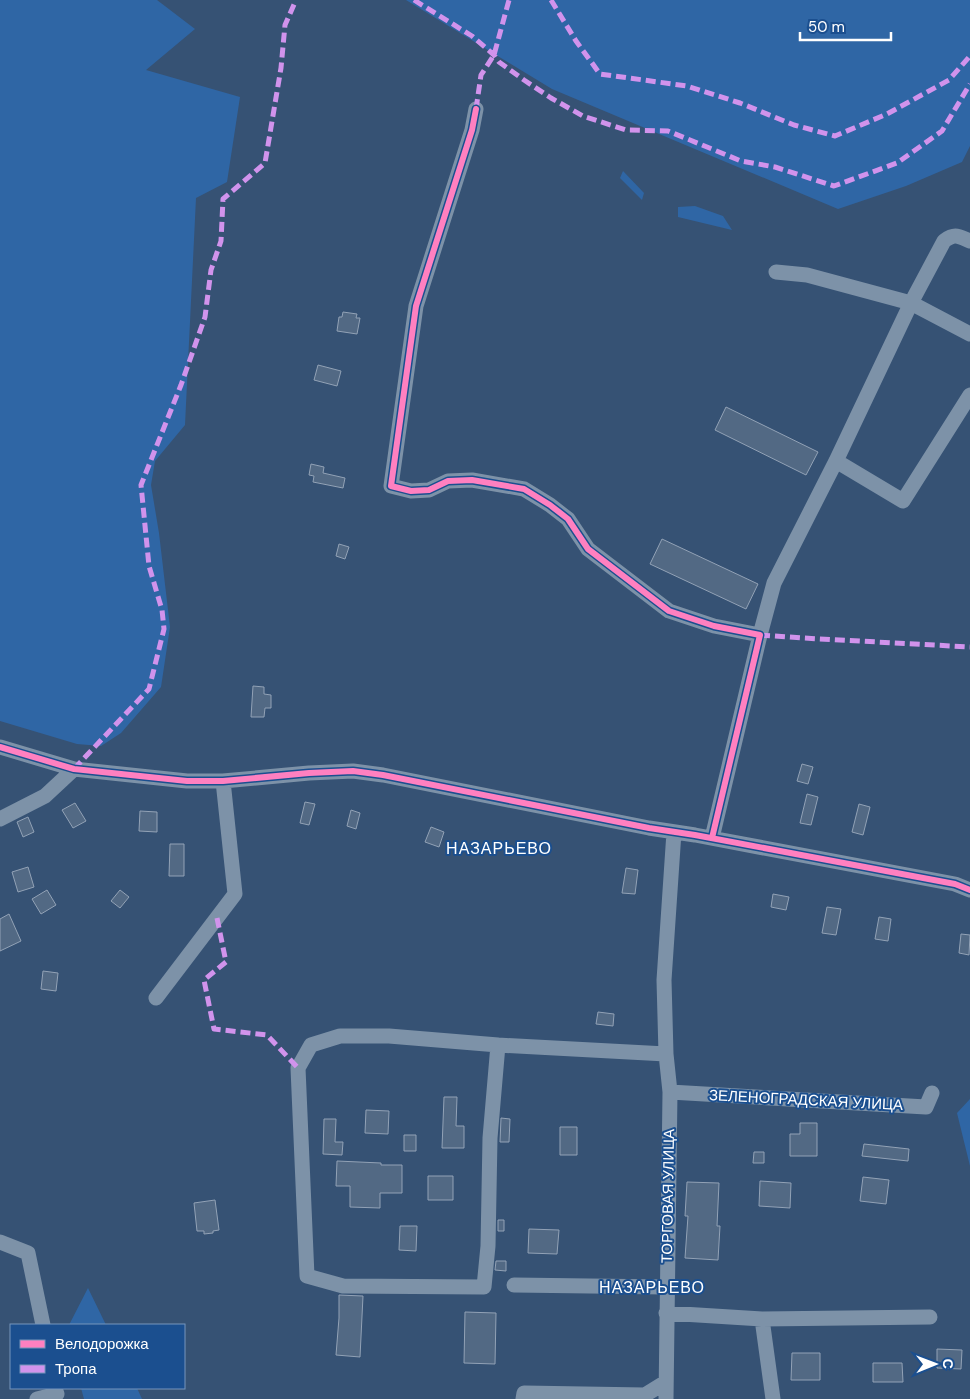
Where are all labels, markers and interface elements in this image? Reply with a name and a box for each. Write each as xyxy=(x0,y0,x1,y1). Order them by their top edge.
scale bar xyxy=(800,10,891,42)
text: 50 m xyxy=(808,17,845,37)
district label: НАЗАРЬЕВО xyxy=(446,838,552,859)
street label: ЗЕЛЕНОГРАДСКАЯ УЛИЦА xyxy=(708,1085,904,1115)
street label: ТОРГОВАЯ УЛИЦА xyxy=(657,1129,679,1263)
district label: НАЗАРЬЕВО xyxy=(599,1277,705,1298)
legend xyxy=(10,1324,185,1389)
text: Велодорожка xyxy=(55,1334,149,1354)
north arrow xyxy=(910,1339,960,1389)
text: Тропа xyxy=(55,1359,97,1379)
text: С xyxy=(939,1359,957,1369)

